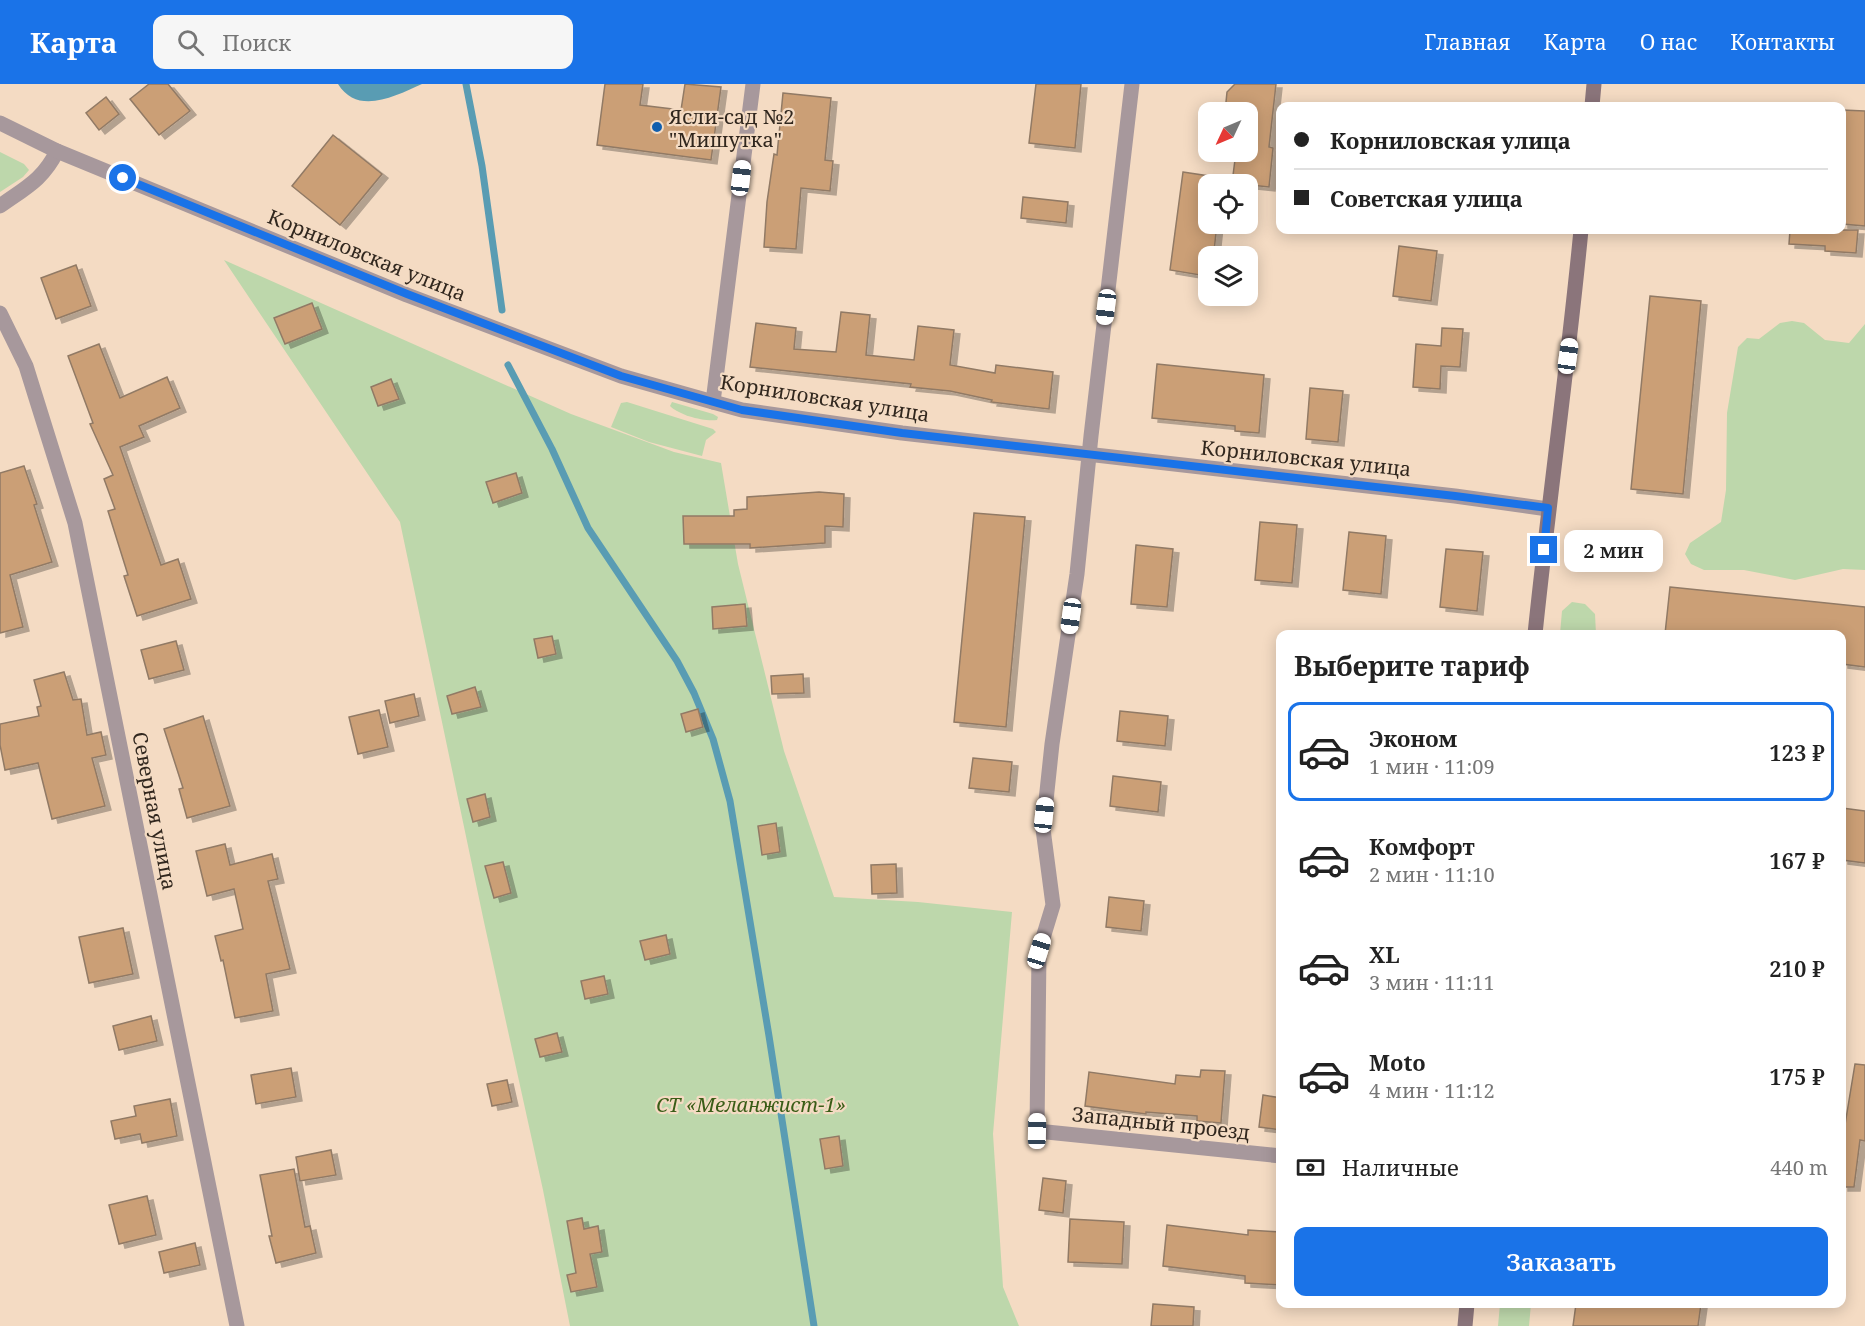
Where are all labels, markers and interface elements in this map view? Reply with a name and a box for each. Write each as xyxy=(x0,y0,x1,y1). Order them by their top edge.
search box xyxy=(153,15,573,69)
text: Карта xyxy=(30,23,117,61)
icon: search xyxy=(174,26,207,59)
text: Поиск xyxy=(222,27,291,57)
text: Главная xyxy=(1424,28,1511,56)
text: Карта xyxy=(1544,28,1607,56)
text: О нас xyxy=(1640,28,1697,56)
text: Контакты xyxy=(1730,28,1835,56)
north arrow xyxy=(1198,102,1258,162)
map controls xyxy=(1198,102,1258,306)
place label: Ясли-сад №2 "Мишутка" xyxy=(668,103,794,153)
marker: Ясли-сад №2 "Мишутка" xyxy=(650,120,664,134)
text: Корниловская улица xyxy=(1330,125,1571,155)
car xyxy=(730,159,752,197)
route start xyxy=(109,164,136,191)
button: locate xyxy=(1198,174,1258,234)
text: Советская улица xyxy=(1330,183,1523,213)
street label: Корниловская улица xyxy=(264,203,470,307)
button: layers xyxy=(1198,246,1258,306)
car xyxy=(1095,288,1117,326)
car xyxy=(1557,337,1579,375)
street label: Корниловская улица xyxy=(718,368,932,428)
street label: Корниловская улица xyxy=(1199,434,1413,482)
callout: 2 мин xyxy=(1565,529,1664,571)
route end xyxy=(1530,536,1557,563)
text: 2 мин xyxy=(1583,537,1644,564)
car xyxy=(1060,597,1082,635)
text: Выберите тариф xyxy=(1294,647,1530,684)
text: Эконом xyxy=(1369,723,1457,753)
icon: car xyxy=(1297,725,1351,779)
street label: Северная улица xyxy=(126,730,184,892)
text: 123 ₽ xyxy=(1769,737,1825,767)
text: 1 мин · 11:09 xyxy=(1369,753,1495,780)
car xyxy=(1033,796,1055,834)
text: Комфорт xyxy=(1369,831,1475,861)
icon: car xyxy=(1297,833,1351,887)
text: 167 ₽ xyxy=(1769,845,1825,875)
text: 2 мин · 11:10 xyxy=(1369,861,1495,888)
car xyxy=(1025,931,1053,971)
text: XL xyxy=(1369,939,1400,969)
icon: car xyxy=(1297,941,1351,995)
text: 210 ₽ xyxy=(1769,953,1825,983)
text: 3 мин · 11:11 xyxy=(1369,969,1495,996)
text: Moto xyxy=(1369,1047,1426,1077)
icon: car xyxy=(1297,1049,1351,1103)
text: 175 ₽ xyxy=(1769,1061,1825,1091)
text: 4 мин · 11:12 xyxy=(1369,1077,1495,1104)
park label: СТ «Меланжист-1» xyxy=(656,1091,846,1118)
street label: Западный проезд xyxy=(1071,1100,1251,1146)
car xyxy=(1028,1113,1046,1149)
icon: cash xyxy=(1294,1151,1327,1184)
text: Наличные xyxy=(1342,1152,1459,1182)
text: 440 m xyxy=(1770,1154,1828,1181)
button: Заказать xyxy=(1294,1227,1828,1296)

